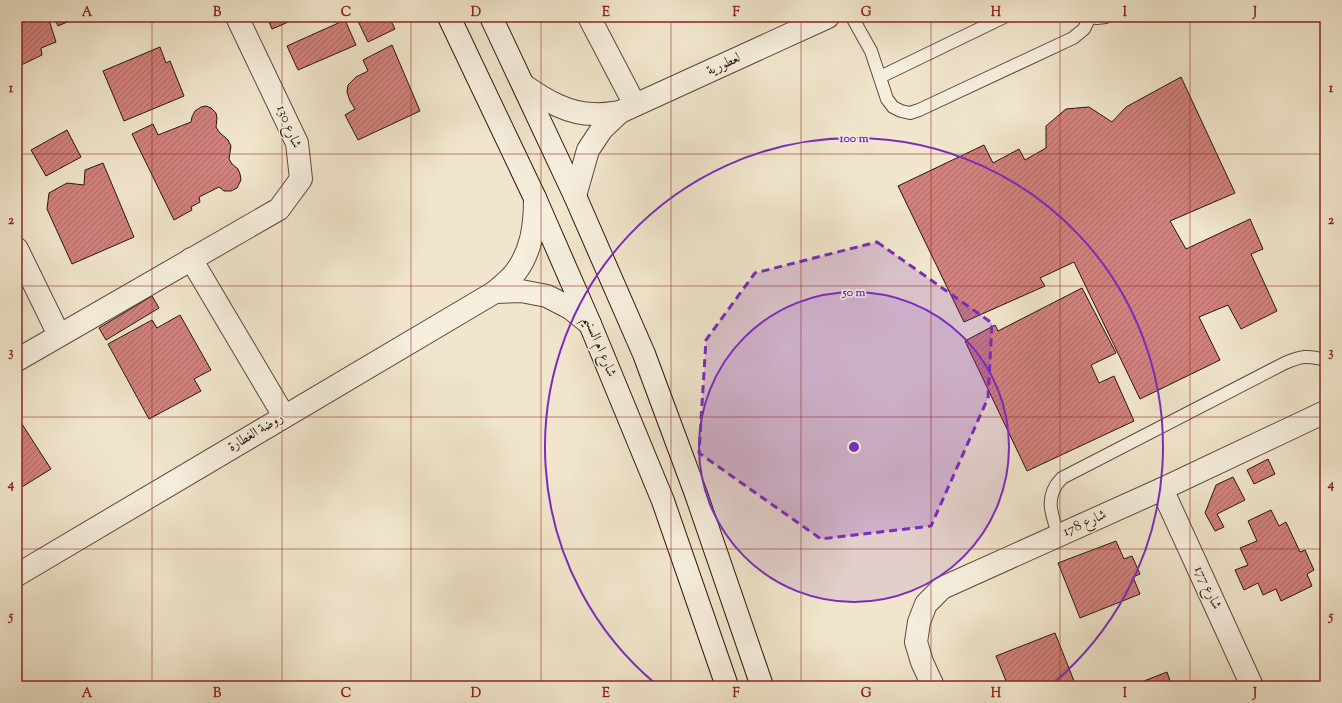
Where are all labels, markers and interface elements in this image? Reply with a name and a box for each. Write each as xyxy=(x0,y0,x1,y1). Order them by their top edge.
text: A xyxy=(82,4,93,22)
text: B xyxy=(213,4,222,22)
text: C xyxy=(341,4,351,22)
text: D xyxy=(471,4,481,22)
text: E xyxy=(602,4,610,22)
text: F xyxy=(732,4,740,22)
text: G xyxy=(861,4,872,22)
text: H xyxy=(991,4,1002,22)
text: I xyxy=(1123,4,1128,22)
text: J xyxy=(1252,4,1257,22)
street label: لعطورية xyxy=(704,48,744,82)
text: 1 xyxy=(9,80,14,98)
text: 1 xyxy=(1329,80,1334,98)
street label: شارع 130 xyxy=(270,102,306,152)
text: 100 m xyxy=(838,130,869,148)
text: 2 xyxy=(8,212,15,230)
text: 2 xyxy=(1328,212,1335,230)
text: 50 m xyxy=(842,284,866,302)
street label: شارع ام السنيم xyxy=(575,313,621,381)
text: 3 xyxy=(8,344,14,362)
text: 3 xyxy=(1328,344,1334,362)
street label: روضة الغطارة xyxy=(224,409,288,457)
centre of rings xyxy=(847,440,861,454)
text: 4 xyxy=(7,476,15,494)
text: 4 xyxy=(1327,476,1335,494)
street label: شارع 178 xyxy=(1060,505,1110,543)
street label: شارع 177 xyxy=(1188,563,1226,613)
text: 5 xyxy=(8,608,14,626)
text: 5 xyxy=(1328,608,1334,626)
text: A xyxy=(82,685,93,703)
text: B xyxy=(213,685,222,703)
text: C xyxy=(341,685,351,703)
text: D xyxy=(471,685,481,703)
text: E xyxy=(602,685,610,703)
text: F xyxy=(732,685,740,703)
text: G xyxy=(861,685,872,703)
text: H xyxy=(991,685,1002,703)
text: I xyxy=(1123,685,1128,703)
text: J xyxy=(1252,685,1257,703)

